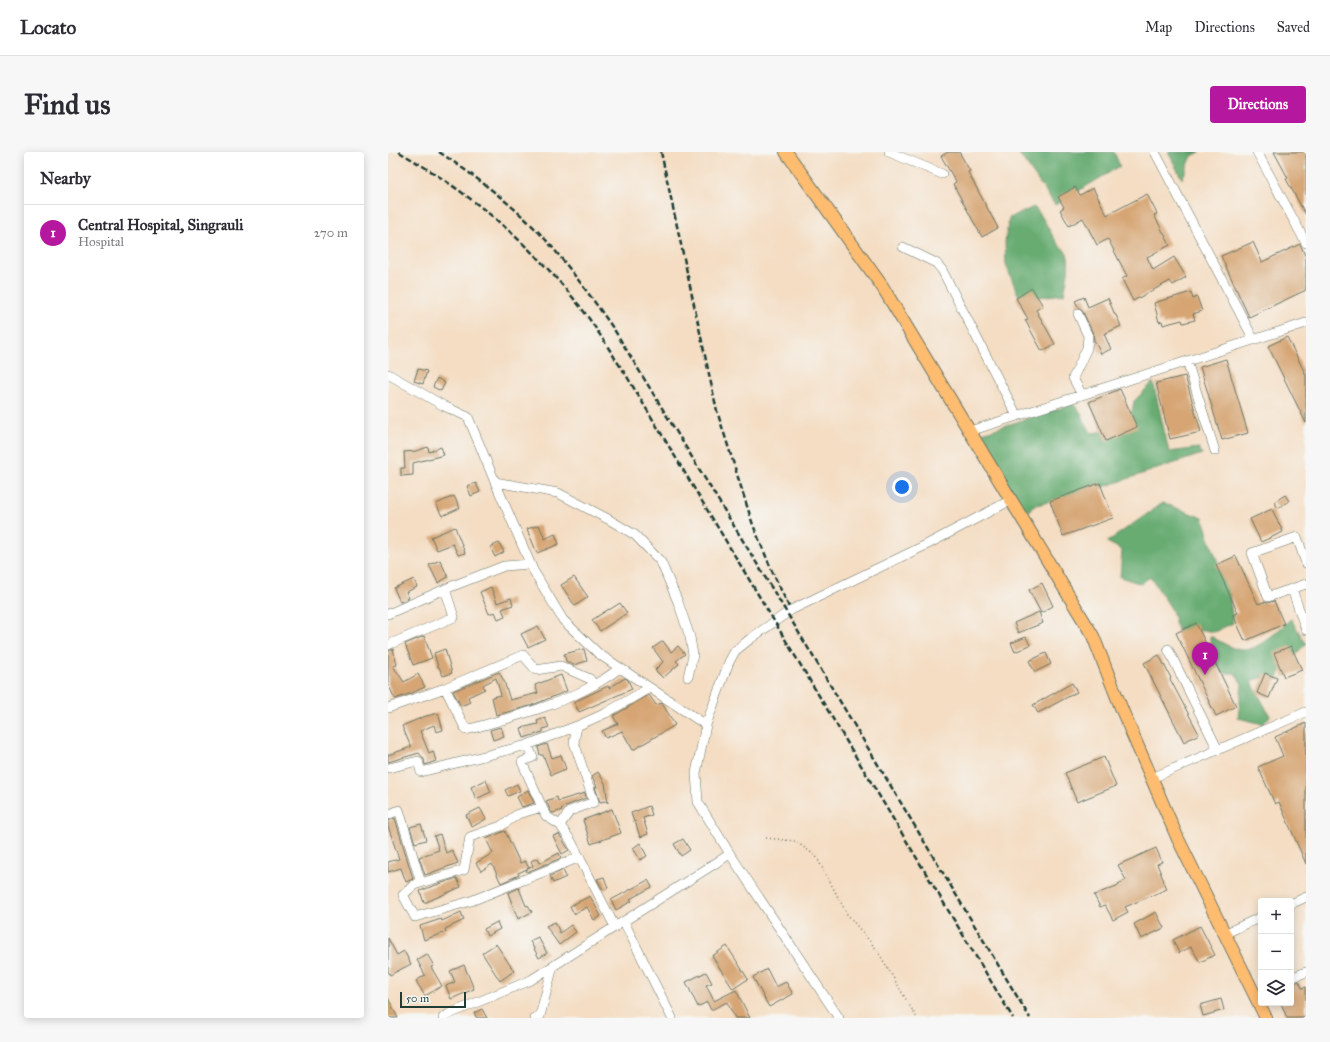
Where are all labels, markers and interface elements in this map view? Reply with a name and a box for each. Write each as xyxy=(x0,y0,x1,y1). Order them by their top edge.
text: Locato xyxy=(20,16,76,39)
text: Map xyxy=(1145,19,1172,36)
text: Directions xyxy=(1194,19,1255,36)
text: Saved xyxy=(1277,19,1310,36)
button: Directions xyxy=(1210,86,1306,123)
text: Find us xyxy=(24,87,110,122)
text: Nearby xyxy=(40,168,91,189)
text: Central Hospital, Singrauli xyxy=(78,216,243,234)
text: 1 xyxy=(50,225,56,241)
text: 270 m xyxy=(314,225,348,241)
text: Hospital xyxy=(78,234,124,250)
your location xyxy=(892,477,912,497)
pin: 1 xyxy=(1192,642,1218,675)
map controls xyxy=(1258,898,1294,1006)
button: + xyxy=(1258,898,1294,934)
button: − xyxy=(1258,934,1294,970)
button: layers xyxy=(1258,970,1294,1006)
scale bar xyxy=(400,990,466,1009)
text: 50 m xyxy=(406,992,429,1005)

